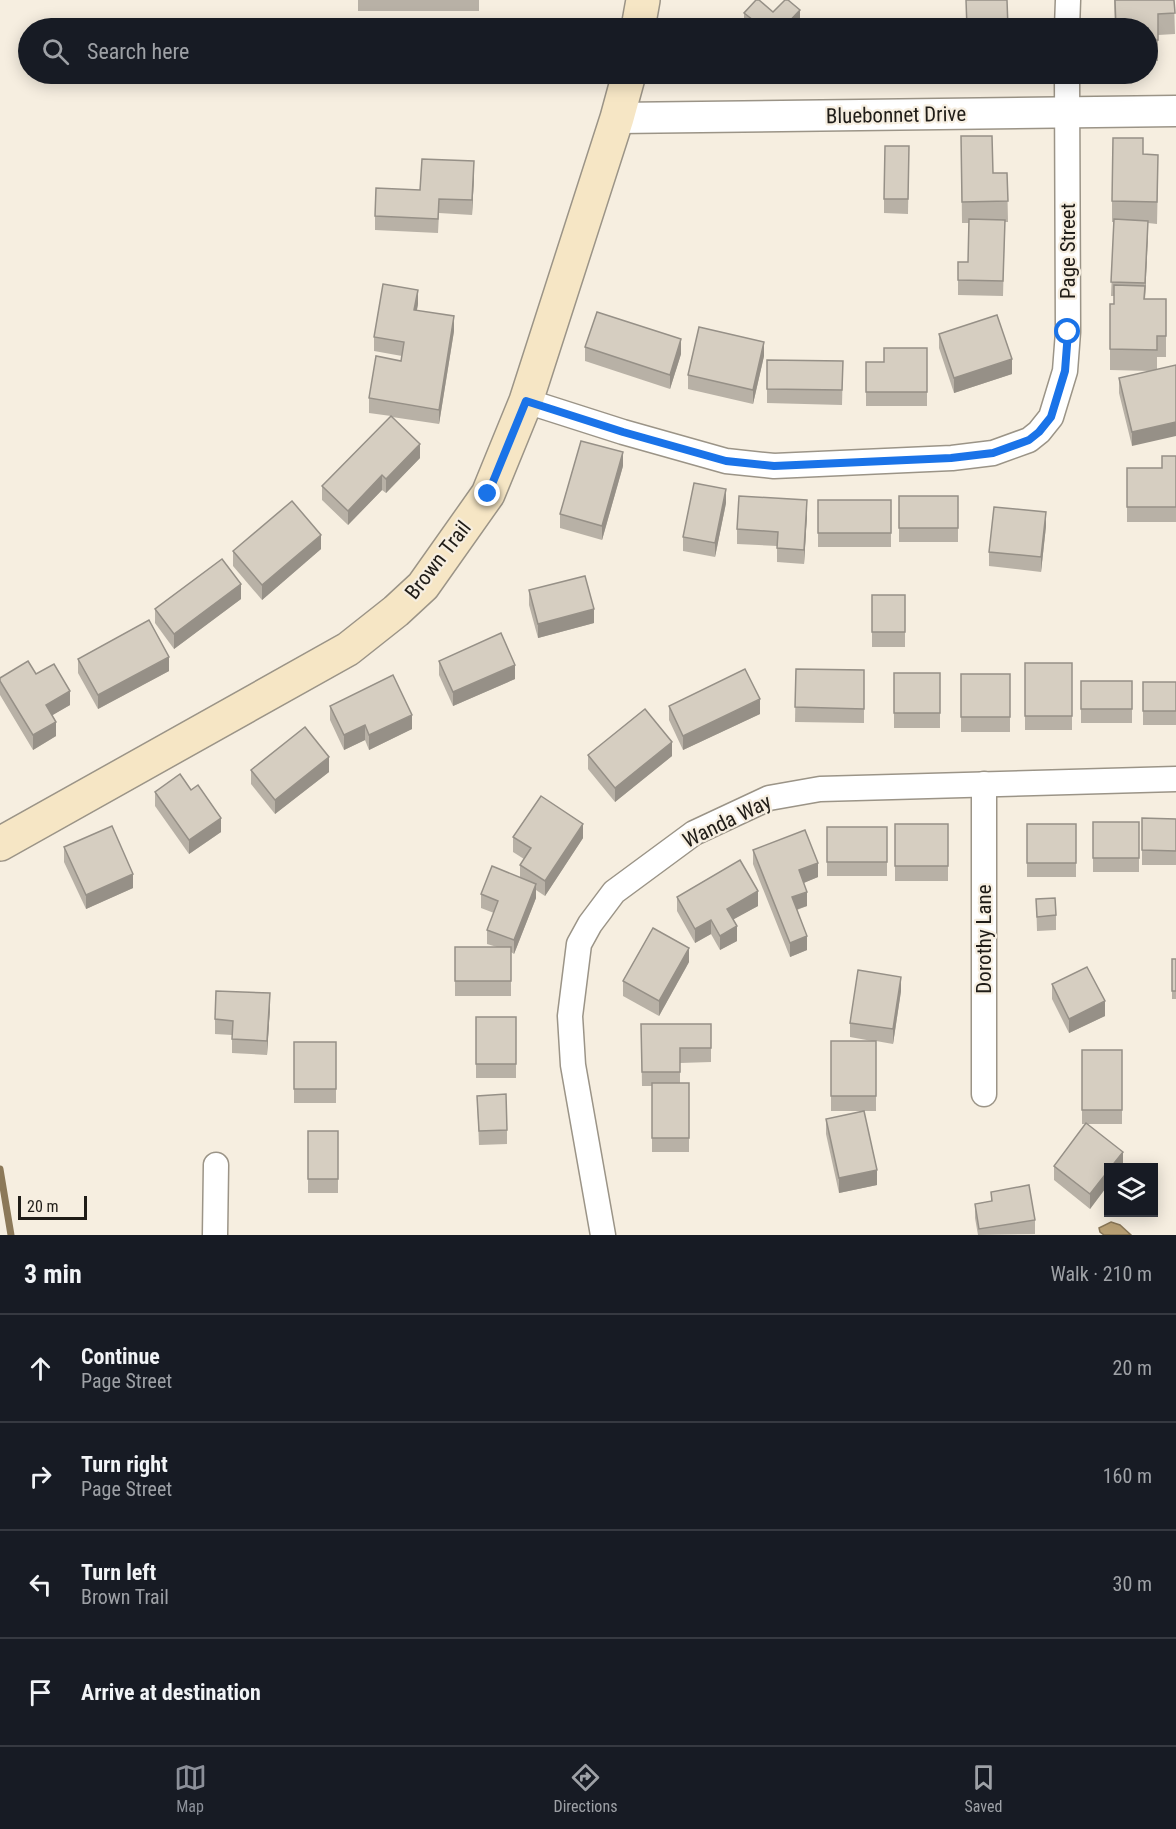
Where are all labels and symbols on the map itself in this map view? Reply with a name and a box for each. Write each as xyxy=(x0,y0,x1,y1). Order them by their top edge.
street label: Bluebonnet Drive xyxy=(826,102,967,128)
street label: Page Street xyxy=(1056,203,1080,299)
route start xyxy=(1054,318,1080,344)
route end xyxy=(474,480,500,506)
street label: Brown Trail xyxy=(400,516,476,604)
street label: Wanda Way xyxy=(679,789,775,853)
street label: Dorothy Lane xyxy=(972,884,996,994)
scale bar xyxy=(18,1193,87,1220)

